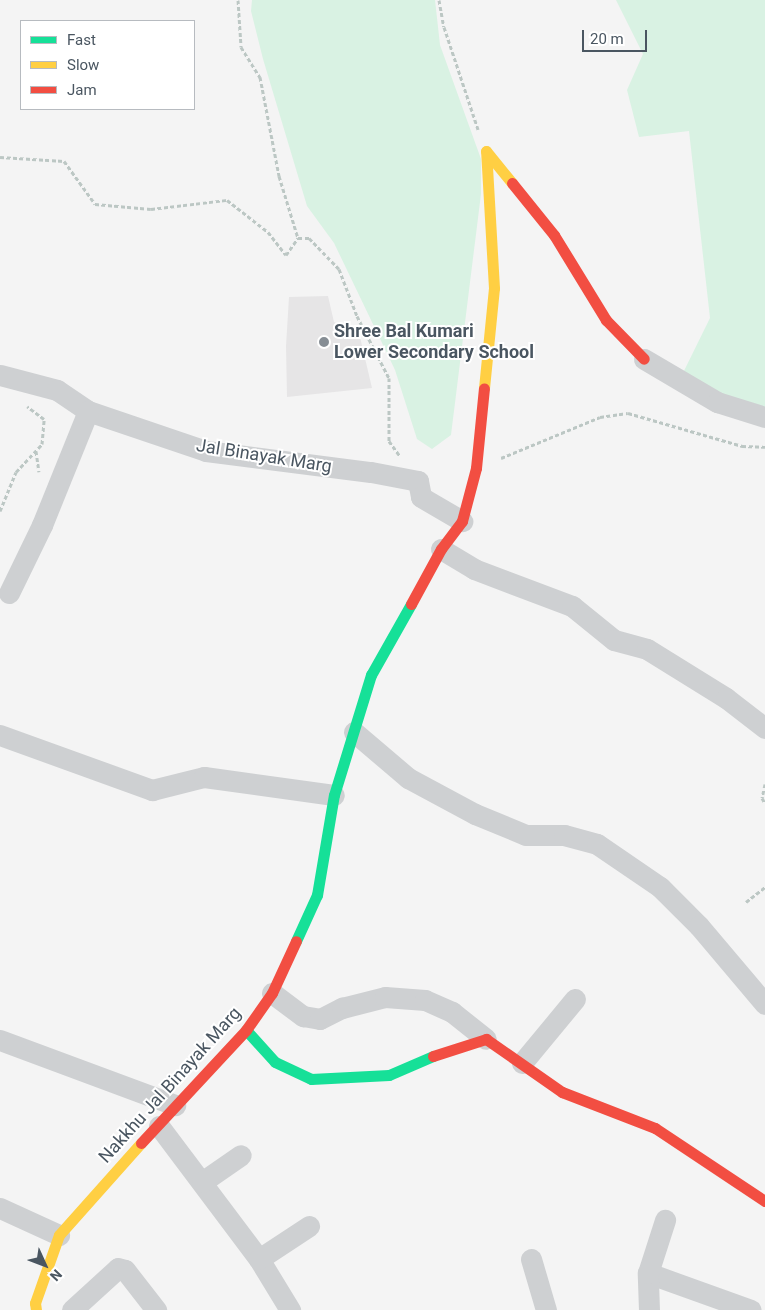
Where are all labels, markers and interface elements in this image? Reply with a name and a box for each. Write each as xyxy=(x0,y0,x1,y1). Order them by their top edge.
legend xyxy=(20,20,195,110)
scale bar xyxy=(585,20,650,52)
text: 20 m xyxy=(590,30,624,48)
text: Fast xyxy=(67,31,96,49)
text: Slow xyxy=(67,56,99,74)
text: Jam xyxy=(67,81,97,99)
place label: Shree Bal Kumari Lower Secondary School xyxy=(334,321,534,364)
marker: Shree Bal Kumari Lower Secondary School xyxy=(318,336,330,348)
street label: Jal Binayak Marg xyxy=(195,435,333,477)
street label: Nakkhu Jal Binayak Marg xyxy=(94,1003,246,1167)
north arrow xyxy=(20,1240,70,1290)
text: N xyxy=(47,1266,65,1284)

